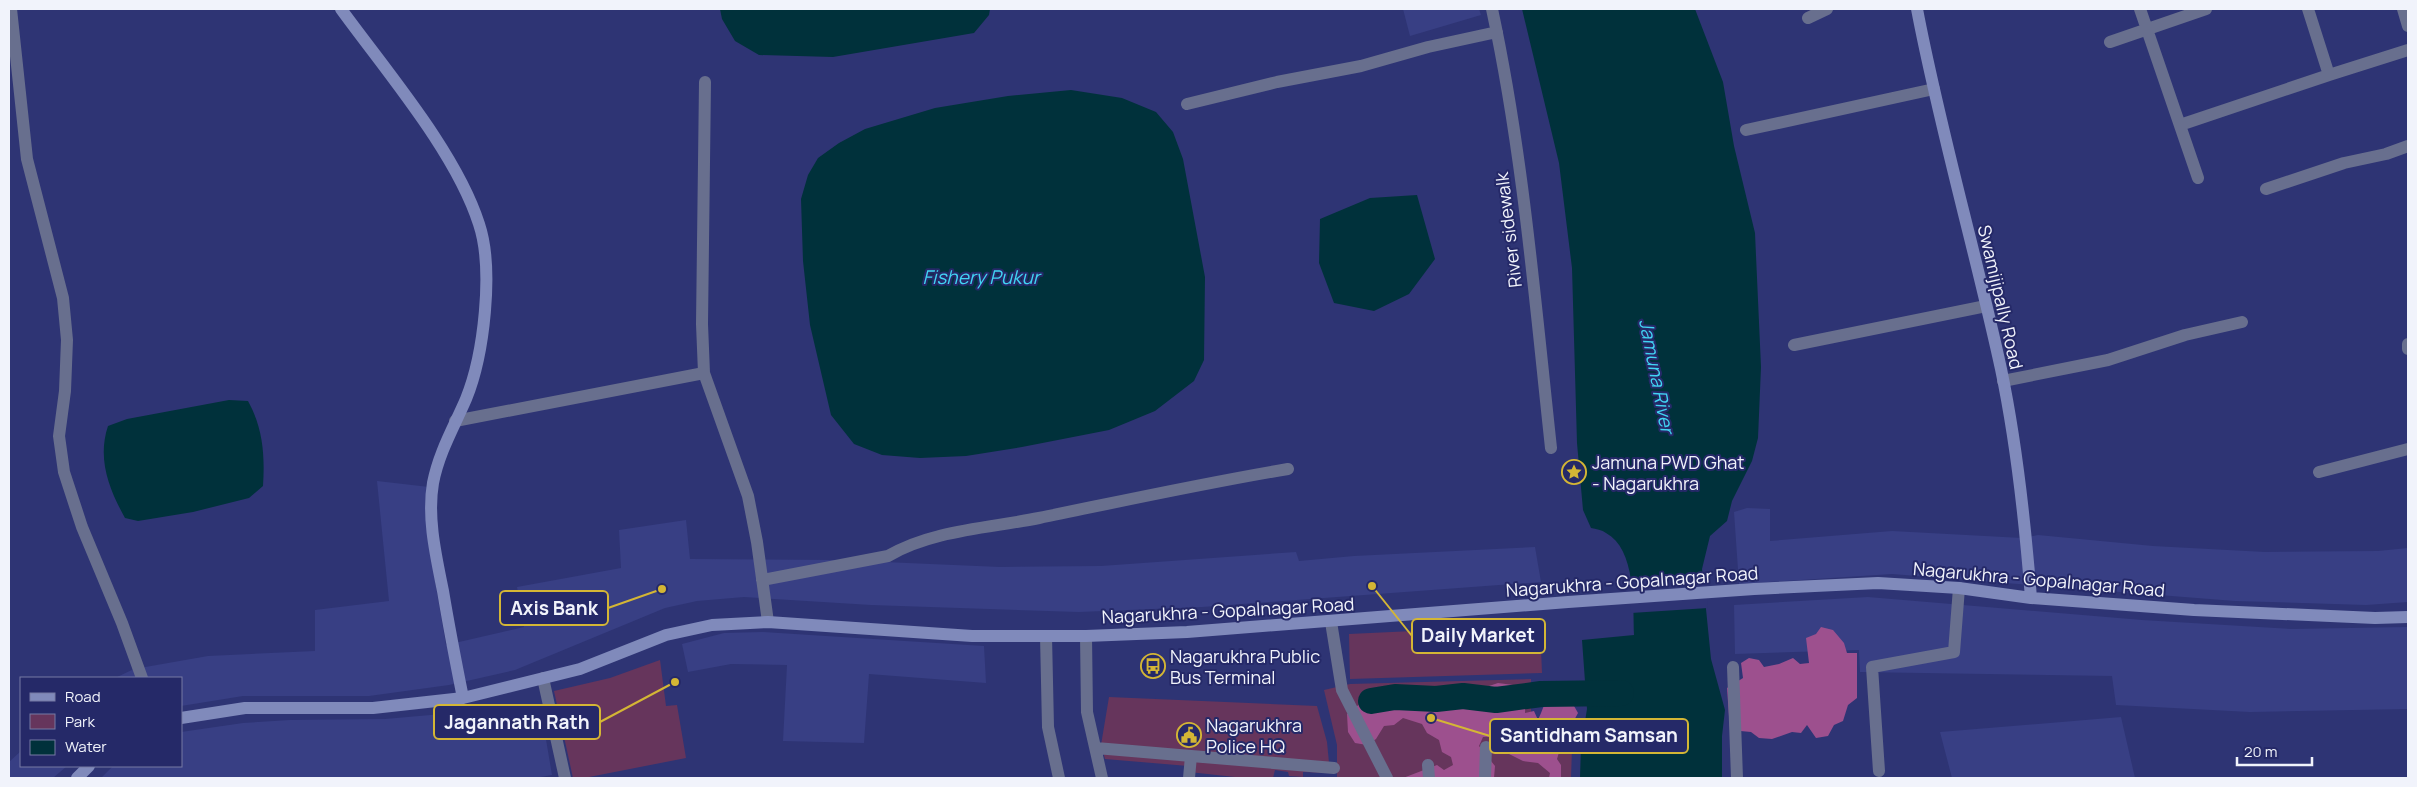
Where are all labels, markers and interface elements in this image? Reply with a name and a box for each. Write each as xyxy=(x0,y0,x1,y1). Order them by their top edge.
street label: River sidewalk xyxy=(1489,170,1527,289)
street label: Swamijipally Road xyxy=(1973,223,2029,371)
water label: Fishery Pukur xyxy=(922,264,1042,290)
water label: Jamuna River xyxy=(1633,317,1681,438)
place label: Jamuna PWD Ghat - Nagarukhra xyxy=(1592,450,1745,495)
place icon: Jamuna PWD Ghat - Nagarukhra xyxy=(1561,459,1587,485)
street label: Nagarukhra - Gopalnagar Road xyxy=(1912,556,2166,602)
street label: Nagarukhra - Gopalnagar Road xyxy=(1505,560,1759,602)
callout: Axis Bank xyxy=(500,591,608,625)
street label: Nagarukhra - Gopalnagar Road xyxy=(1101,591,1355,629)
text: Axis Bank xyxy=(510,595,599,621)
callout: Daily Market xyxy=(1412,619,1545,653)
text: Daily Market xyxy=(1421,622,1535,648)
place label: Nagarukhra Public Bus Terminal xyxy=(1170,644,1320,689)
bus stop icon: Nagarukhra Public Bus Terminal xyxy=(1140,653,1166,679)
legend xyxy=(20,677,182,767)
text: Road xyxy=(65,686,101,707)
callout: Jagannath Rath xyxy=(434,705,600,739)
text: Jagannath Rath xyxy=(444,709,590,735)
text: Park xyxy=(65,711,95,732)
place label: Nagarukhra Police HQ xyxy=(1206,713,1302,758)
callout: Santidham Samsan xyxy=(1490,719,1688,753)
public building icon: Nagarukhra Police HQ xyxy=(1176,722,1202,748)
text: Santidham Samsan xyxy=(1500,722,1678,748)
scale bar xyxy=(2237,734,2312,766)
text: Water xyxy=(65,736,107,757)
text: 20 m xyxy=(2244,741,2277,762)

